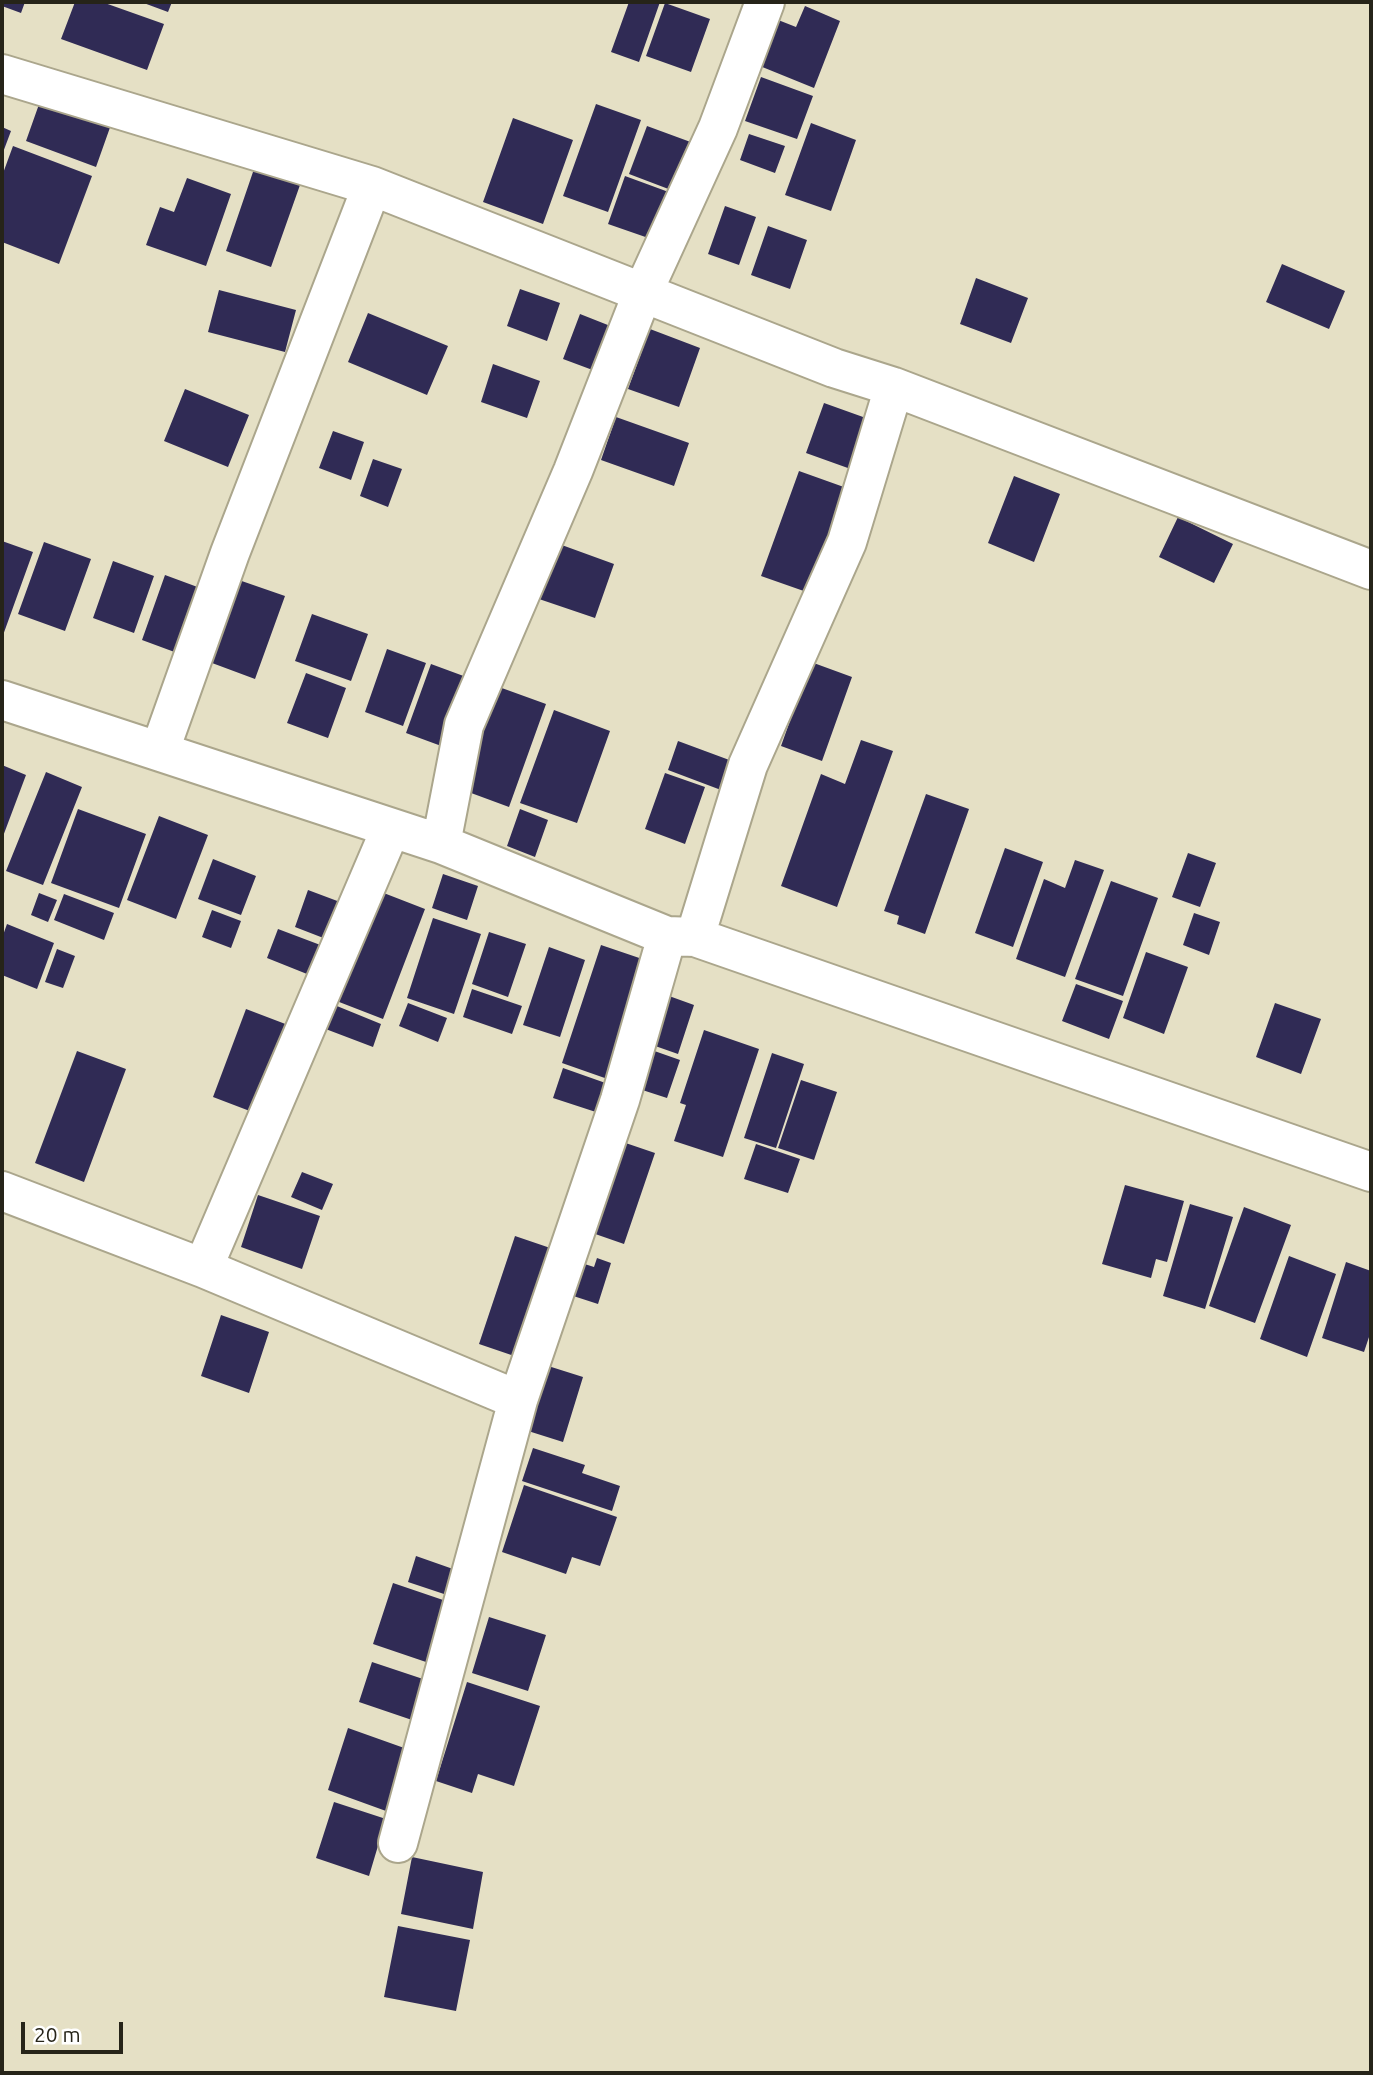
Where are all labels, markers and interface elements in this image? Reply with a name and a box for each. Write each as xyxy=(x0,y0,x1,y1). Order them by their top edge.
scale bar xyxy=(24,2008,126,2052)
text: 20 m xyxy=(34,2022,81,2046)

